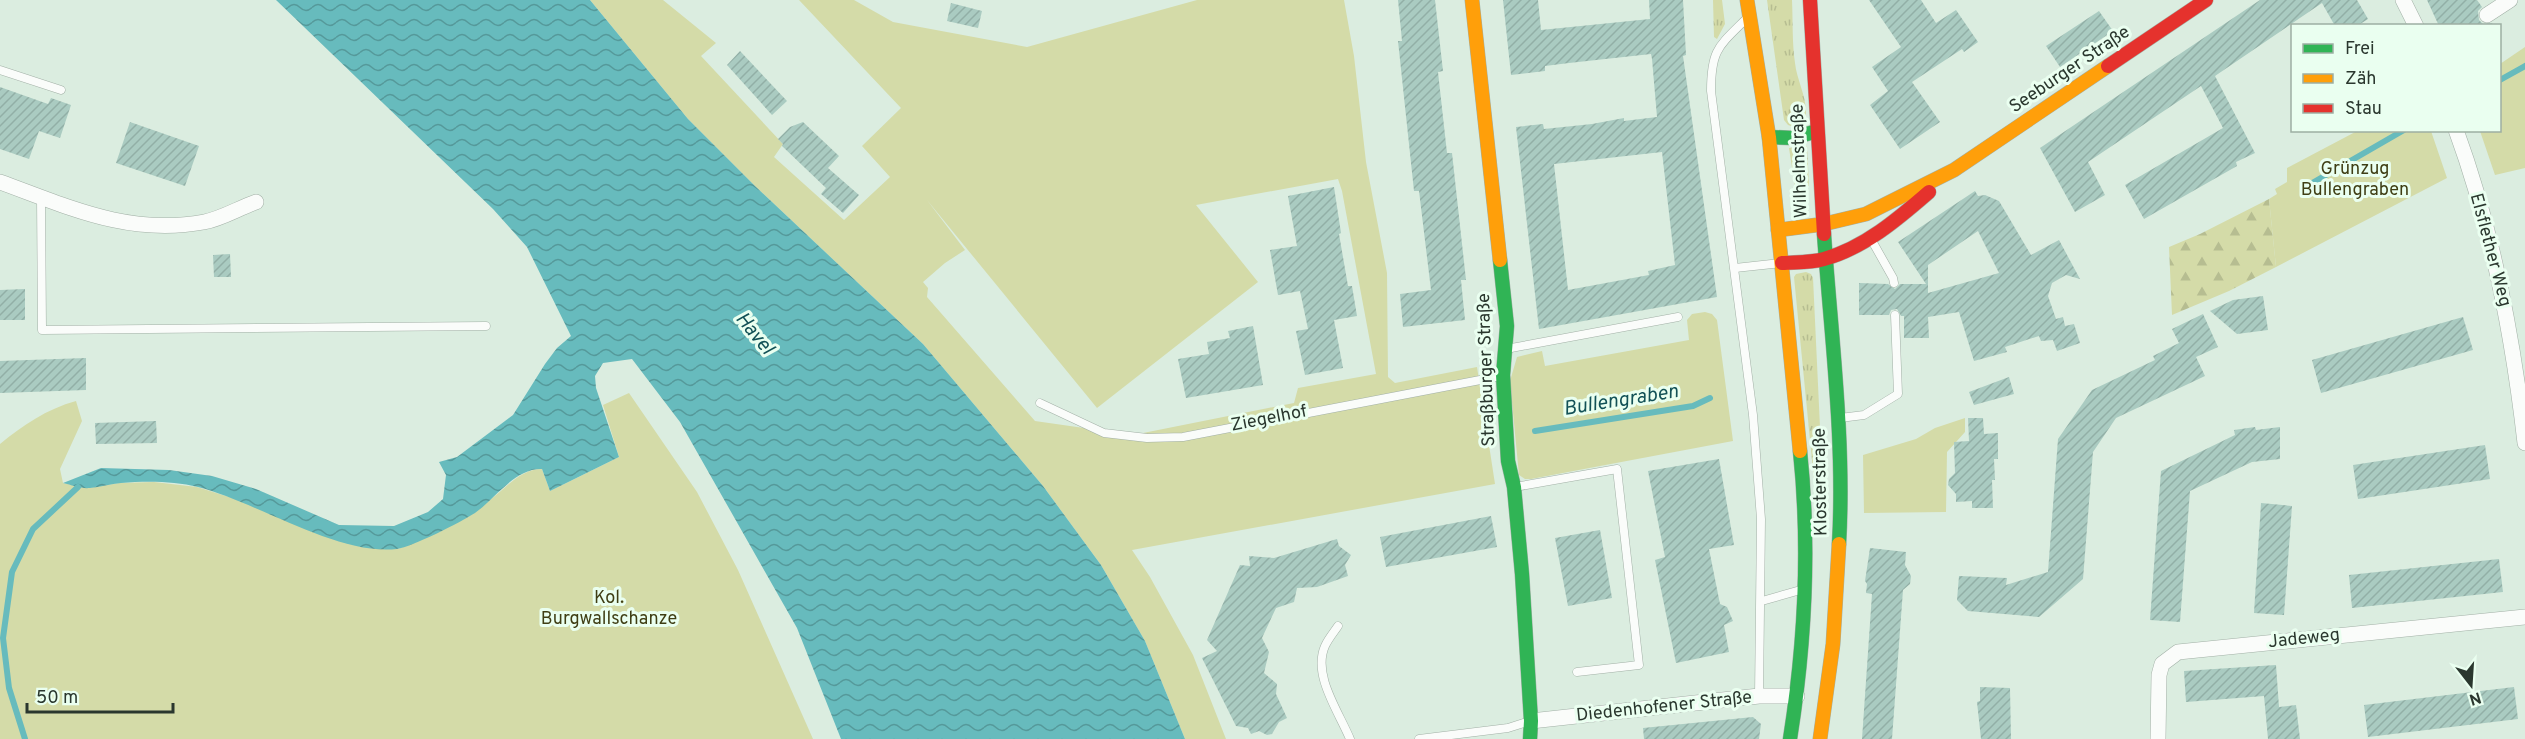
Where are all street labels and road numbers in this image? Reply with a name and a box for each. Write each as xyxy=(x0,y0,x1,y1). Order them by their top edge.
street label: Seeburger Straße xyxy=(2005,21,2135,119)
street label: Wilhelmstraße xyxy=(1787,103,1813,219)
street label: Elsflether Weg xyxy=(2464,191,2516,309)
street label: Straßburger Straße xyxy=(1473,293,1501,447)
street label: Ziegelhof xyxy=(1229,400,1309,438)
street label: Klosterstraße xyxy=(1809,428,1833,536)
street label: Jadeweg xyxy=(2267,624,2341,654)
street label: Diedenhofener Straße xyxy=(1575,686,1753,728)

